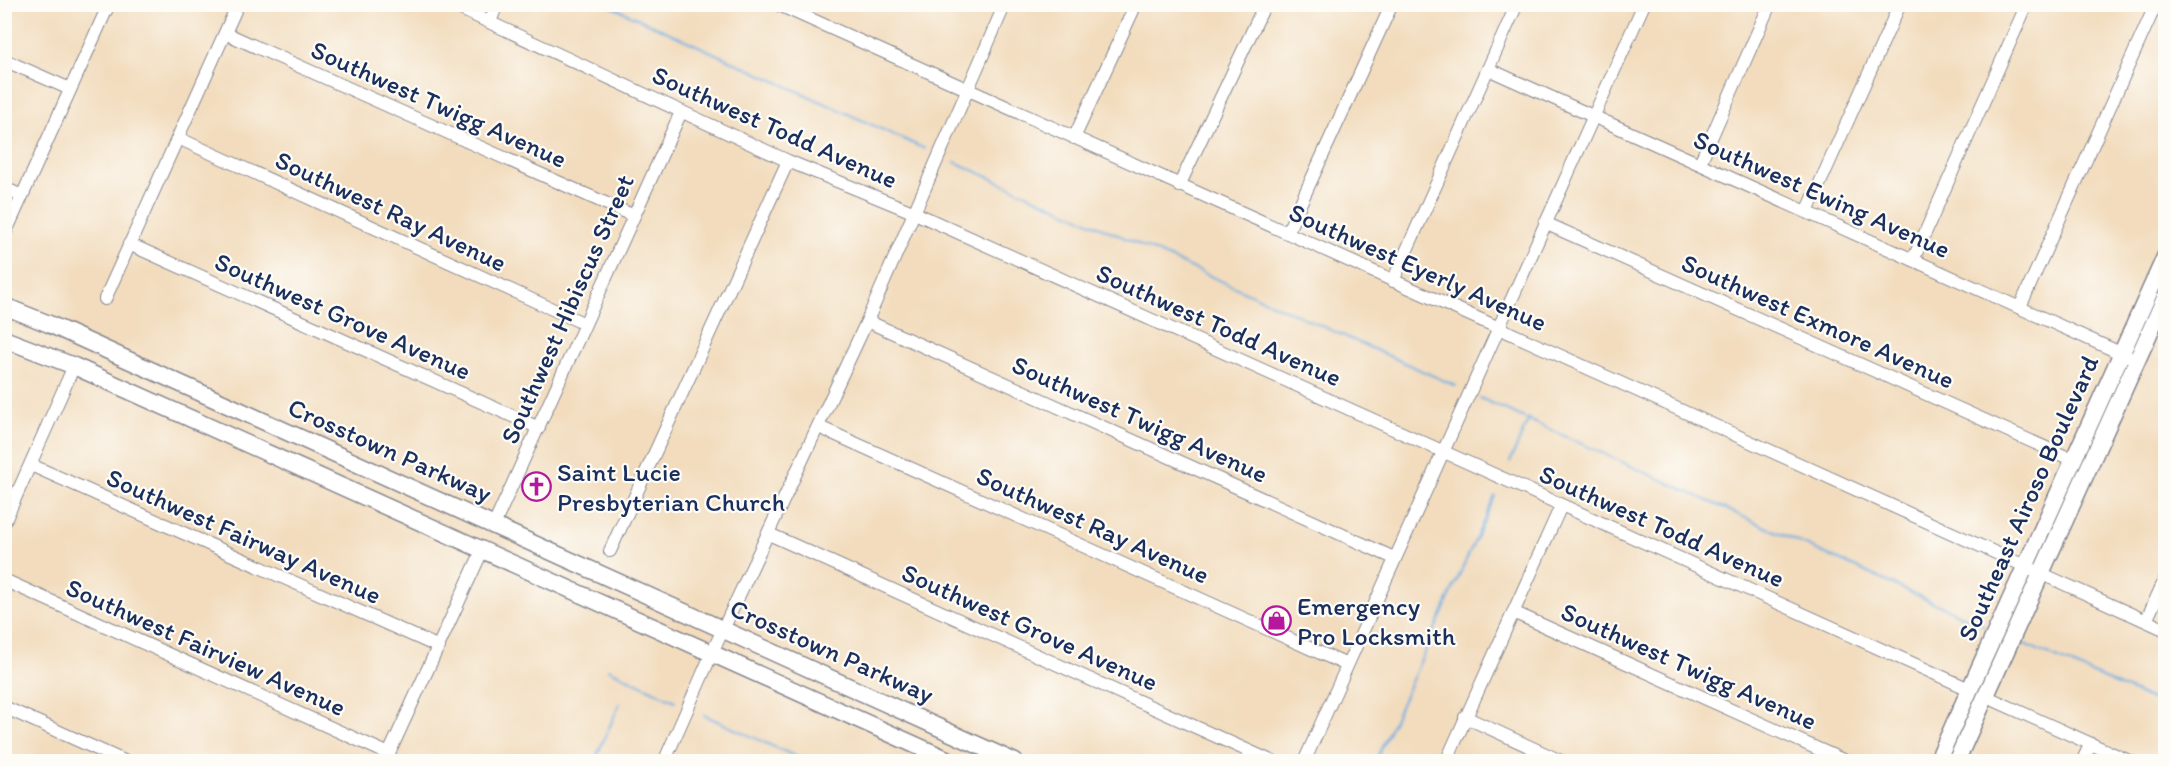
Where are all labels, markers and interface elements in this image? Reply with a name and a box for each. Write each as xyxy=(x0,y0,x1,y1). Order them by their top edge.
street label: Southwest Twigg Avenue xyxy=(306,33,572,175)
street label: Southwest Todd Avenue xyxy=(648,59,902,195)
street label: Southwest Ewing Avenue xyxy=(1689,123,1955,265)
street label: Southwest Ray Avenue xyxy=(270,143,512,279)
street label: Southwest Hibiscus Street xyxy=(493,169,641,449)
street label: Southwest Eyerly Avenue xyxy=(1284,196,1552,338)
street label: Southwest Grove Avenue xyxy=(210,245,476,387)
street label: Southwest Exmore Avenue xyxy=(1677,246,1959,396)
street label: Southwest Todd Avenue xyxy=(1092,257,1346,393)
street label: Southwest Twigg Avenue xyxy=(1007,348,1273,490)
street label: Southeast Airoso Boulevard xyxy=(1950,350,2106,646)
street label: Crosstown Parkway xyxy=(283,391,497,509)
place label: Saint Lucie Presbyterian Church xyxy=(557,456,785,518)
street label: Southwest Todd Avenue xyxy=(1535,458,1789,594)
street label: Southwest Ray Avenue xyxy=(972,459,1214,591)
street label: Southwest Fairway Avenue xyxy=(102,461,386,611)
church icon: Saint Lucie Presbyterian Church xyxy=(520,471,552,503)
street label: Southwest Grove Avenue xyxy=(897,556,1163,698)
street label: Southwest Fairview Avenue xyxy=(61,571,351,723)
place label: Emergency Pro Locksmith xyxy=(1297,590,1456,652)
street label: Crosstown Parkway xyxy=(725,592,939,710)
street label: Southwest Twigg Avenue xyxy=(1556,595,1822,737)
shop icon: Emergency Pro Locksmith xyxy=(1260,605,1292,637)

